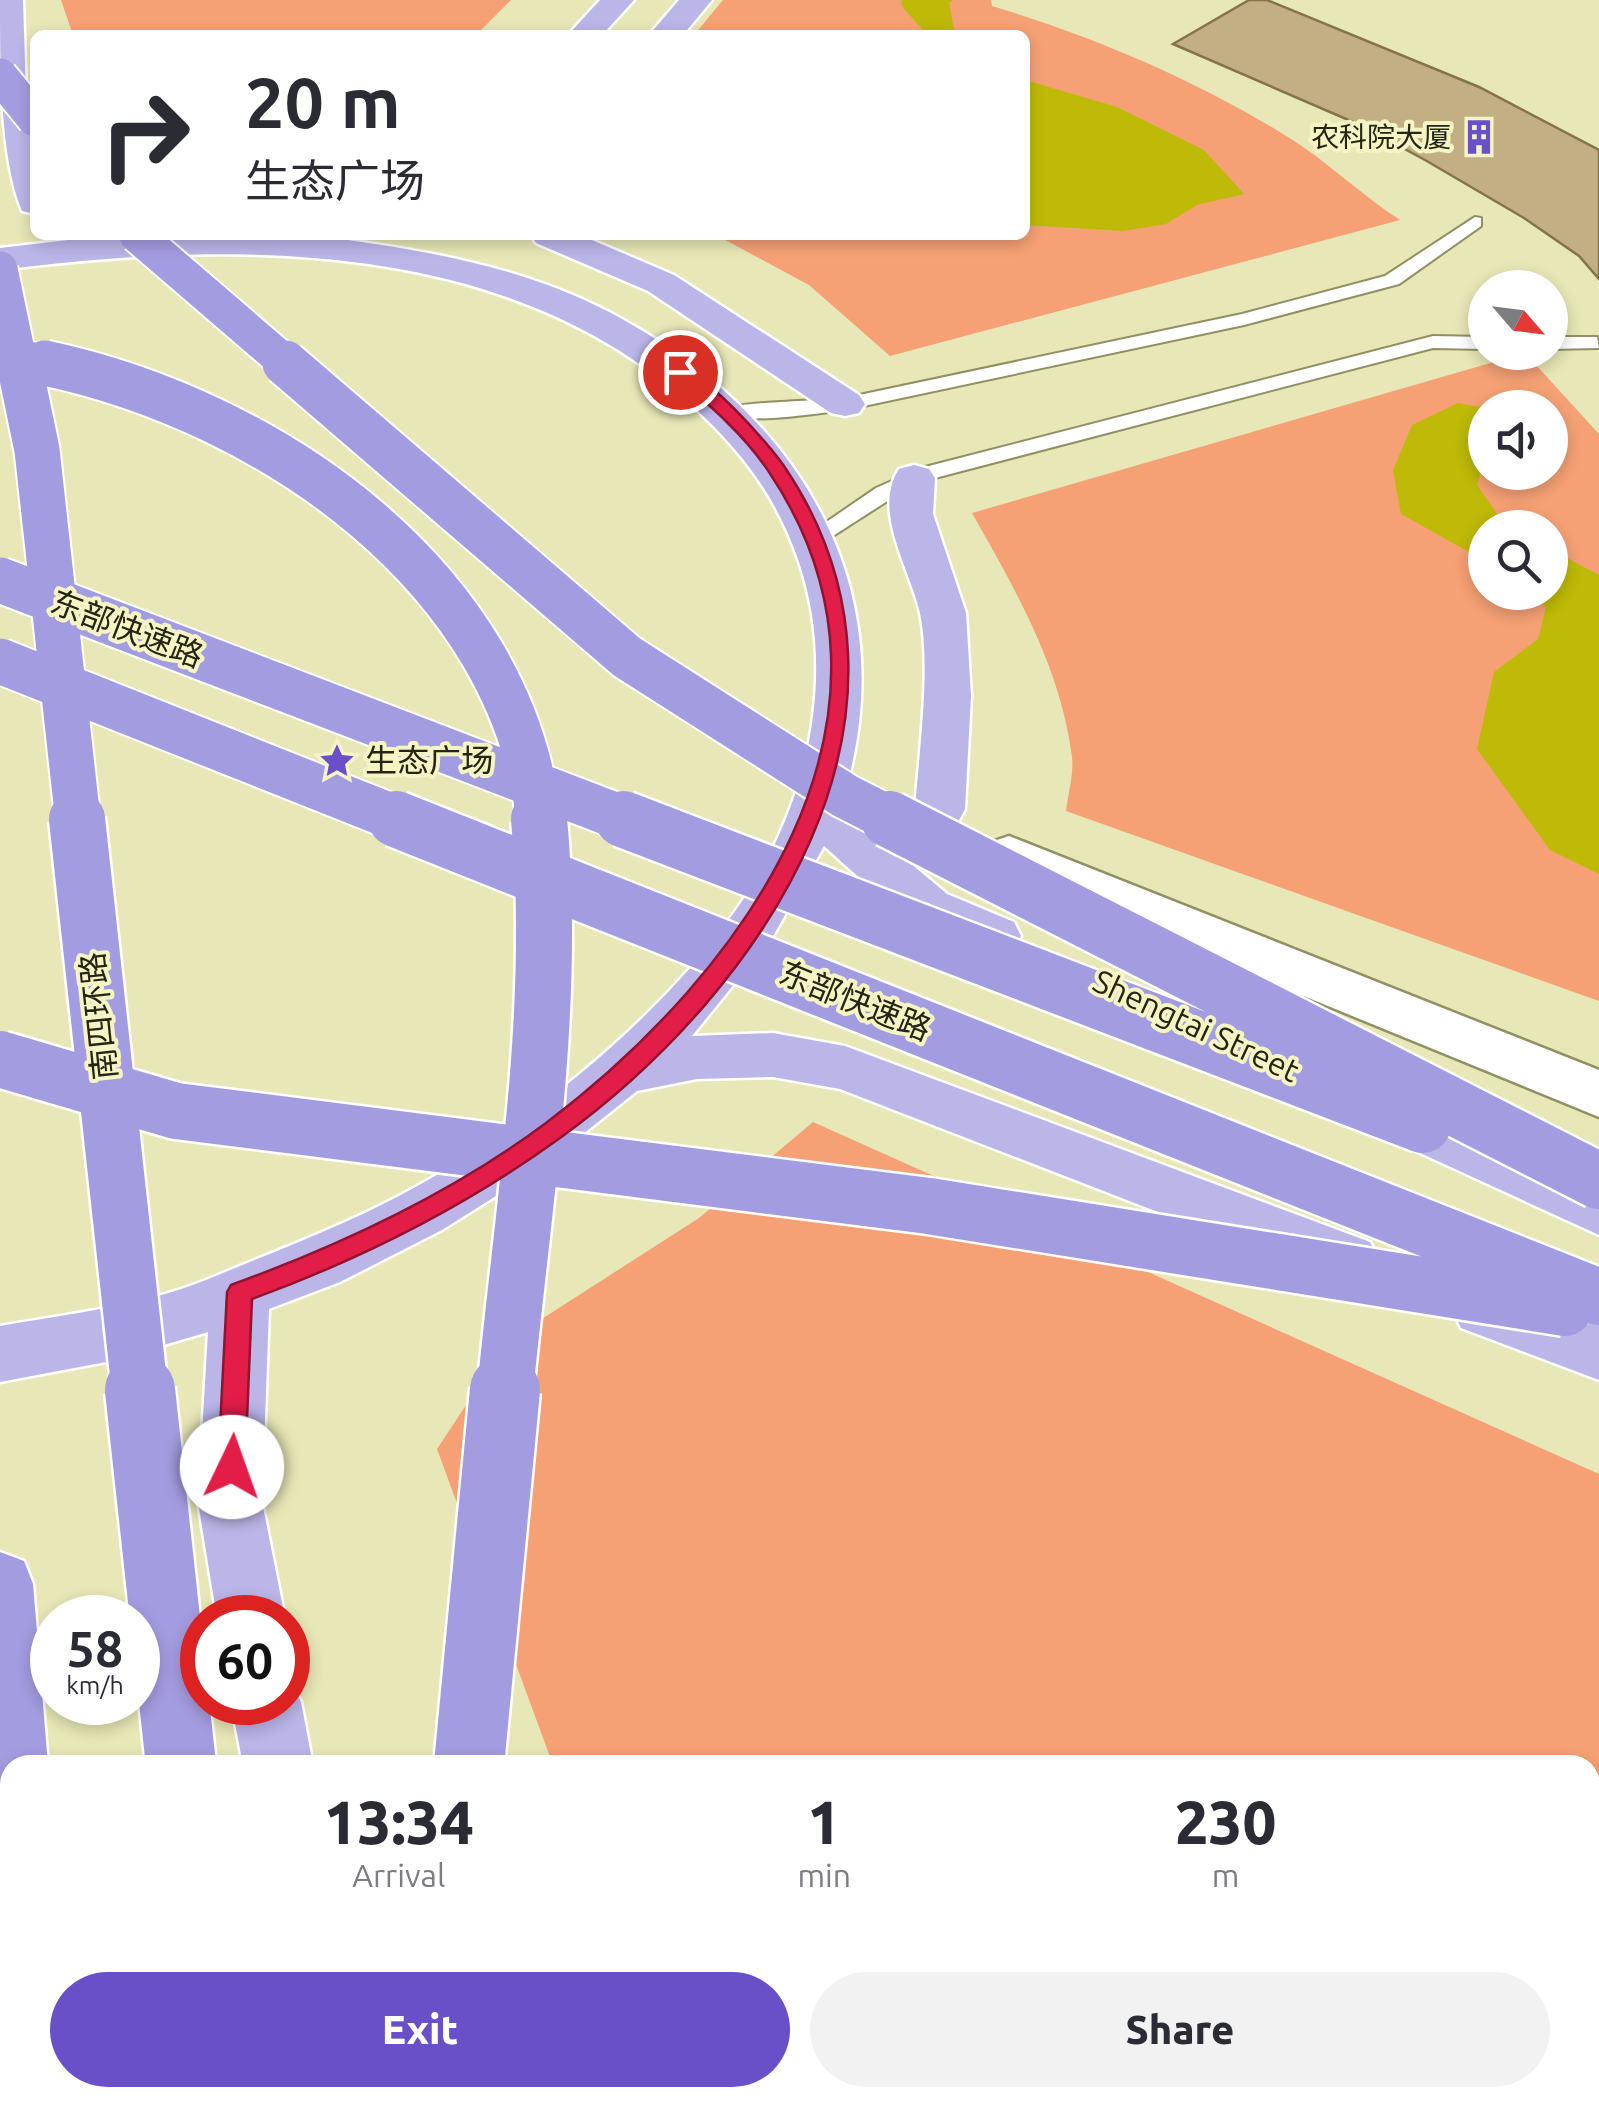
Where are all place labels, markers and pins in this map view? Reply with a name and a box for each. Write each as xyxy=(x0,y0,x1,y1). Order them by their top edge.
building icon: 农科院大厦 xyxy=(1460,118,1498,156)
place label: 农科院大厦 xyxy=(1311,121,1451,152)
pin xyxy=(638,330,723,415)
place icon: 生态广场 xyxy=(318,742,356,780)
place label: 生态广场 xyxy=(365,742,493,778)

